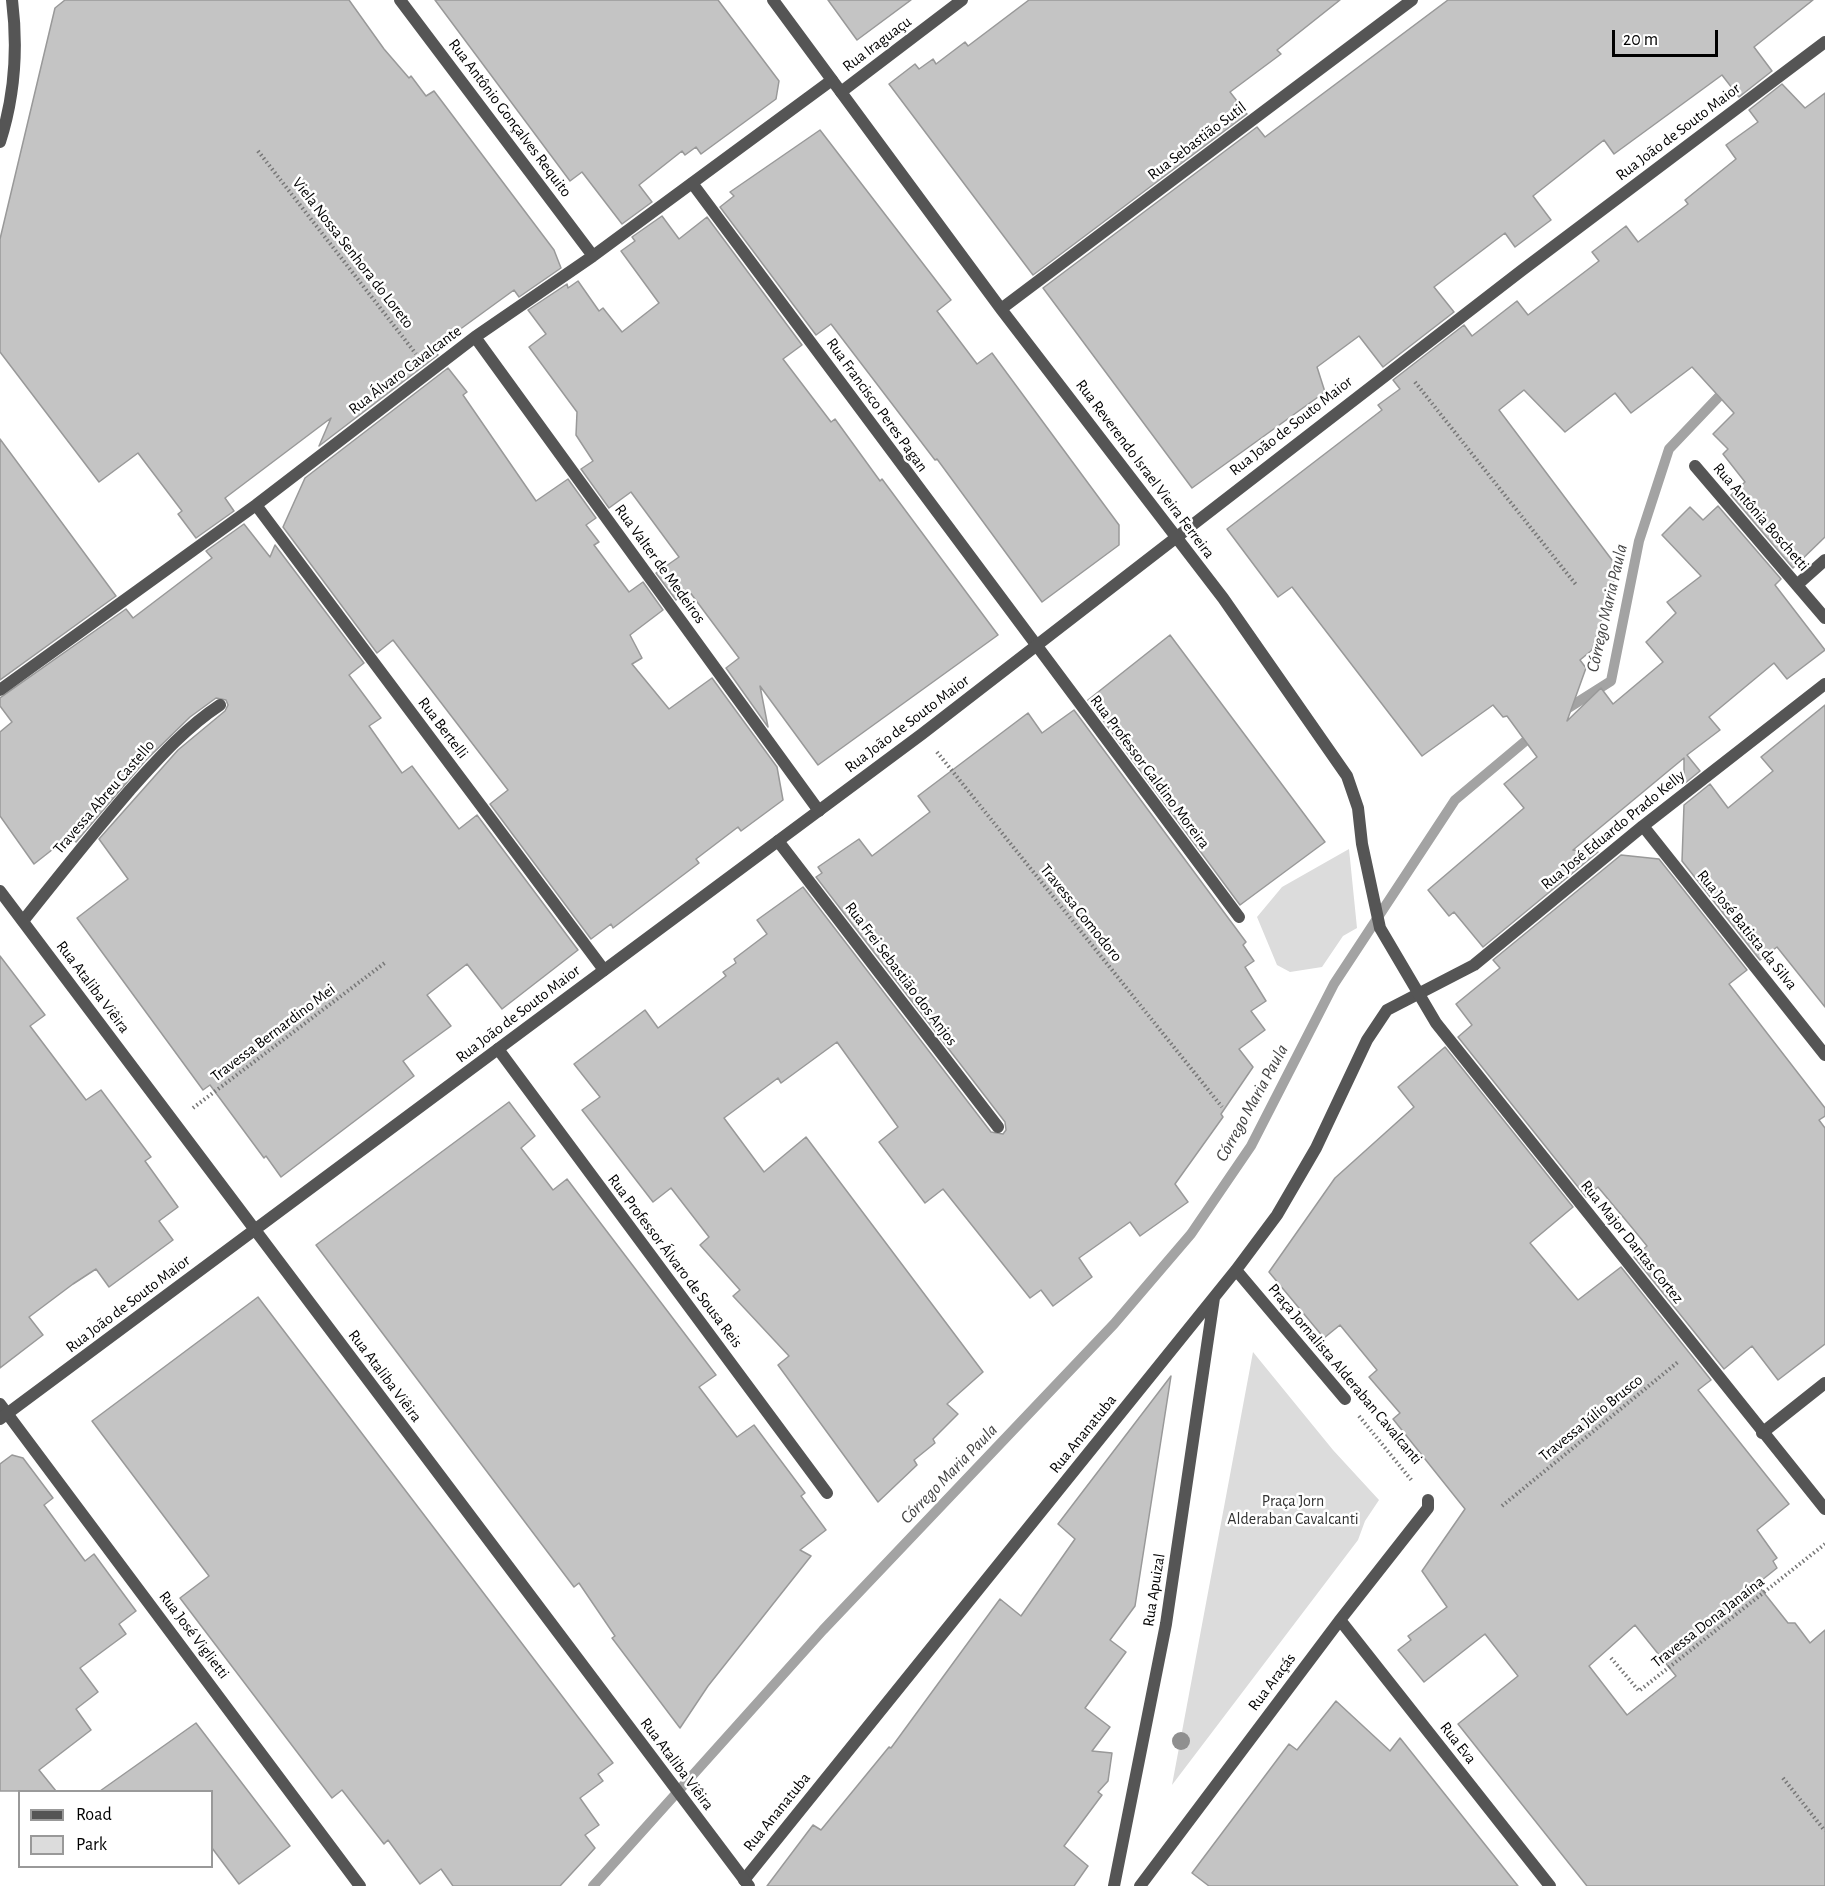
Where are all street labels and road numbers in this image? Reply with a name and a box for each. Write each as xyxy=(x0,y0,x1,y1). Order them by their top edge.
street label: Rua Iraguaçu xyxy=(839,12,915,76)
street label: Rua Antônio Gonçalves Requito xyxy=(444,35,576,201)
street label: Rua João de Souto Maior xyxy=(1612,79,1744,185)
street label: Rua Sebastião Sutil xyxy=(1144,98,1250,184)
street label: Viela Nossa Senhora do Loreto xyxy=(288,174,418,332)
street label: Rua Álvaro Cavalcante xyxy=(345,321,465,419)
street label: Rua Francisco Peres Pagan xyxy=(822,334,932,476)
street label: Rua João de Souto Maior xyxy=(1226,372,1356,480)
street label: Rua Reverendo Israel Vieira Ferreira xyxy=(1071,376,1219,562)
street label: Rua Antônia Boschetti xyxy=(1709,459,1813,575)
street label: Rua Valter de Medeiros xyxy=(610,501,710,627)
street label: Rua João de Souto Maior xyxy=(841,671,973,777)
street label: Rua Professor Galdino Moreira xyxy=(1086,691,1214,853)
street label: Rua Bertelli xyxy=(414,694,472,762)
street label: Travessa Abreu Castello xyxy=(49,736,159,858)
street label: Rua José Eduardo Prado Kelly xyxy=(1537,766,1689,894)
street label: Travessa Comodoro xyxy=(1036,860,1126,966)
street label: Rua José Batista da Silva xyxy=(1693,866,1801,994)
street label: Rua Frei Sebastião dos Anjos xyxy=(841,898,961,1050)
street label: Rua Ataliba Viêira xyxy=(52,937,134,1037)
street label: Rua João de Souto Maior xyxy=(452,961,584,1067)
street label: Travessa Bernardino Mei xyxy=(207,980,339,1086)
street label: Rua Professor Álvaro de Sousa Reis xyxy=(603,1170,747,1352)
street label: Rua Major Dantas Cortez xyxy=(1576,1177,1688,1307)
street label: Rua João de Souto Maior xyxy=(62,1251,194,1357)
street label: Praça Jornalista Alderaban Cavalcanti xyxy=(1264,1280,1426,1468)
street label: Rua Ataliba Viêira xyxy=(344,1326,426,1426)
street label: Travessa Júlio Brusco xyxy=(1535,1370,1647,1466)
street label: Rua Ananatuba xyxy=(1045,1391,1121,1477)
street label: Rua Apuizal xyxy=(1139,1552,1169,1628)
street label: Travessa Dona Janaína xyxy=(1648,1572,1768,1672)
street label: Rua José Viglietti xyxy=(155,1587,233,1683)
street label: Rua Araçás xyxy=(1244,1649,1300,1715)
street label: Rua Ataliba Viêira xyxy=(636,1714,718,1814)
street label: Rua Eva xyxy=(1436,1718,1480,1768)
street label: Rua Ananatuba xyxy=(739,1769,815,1855)

